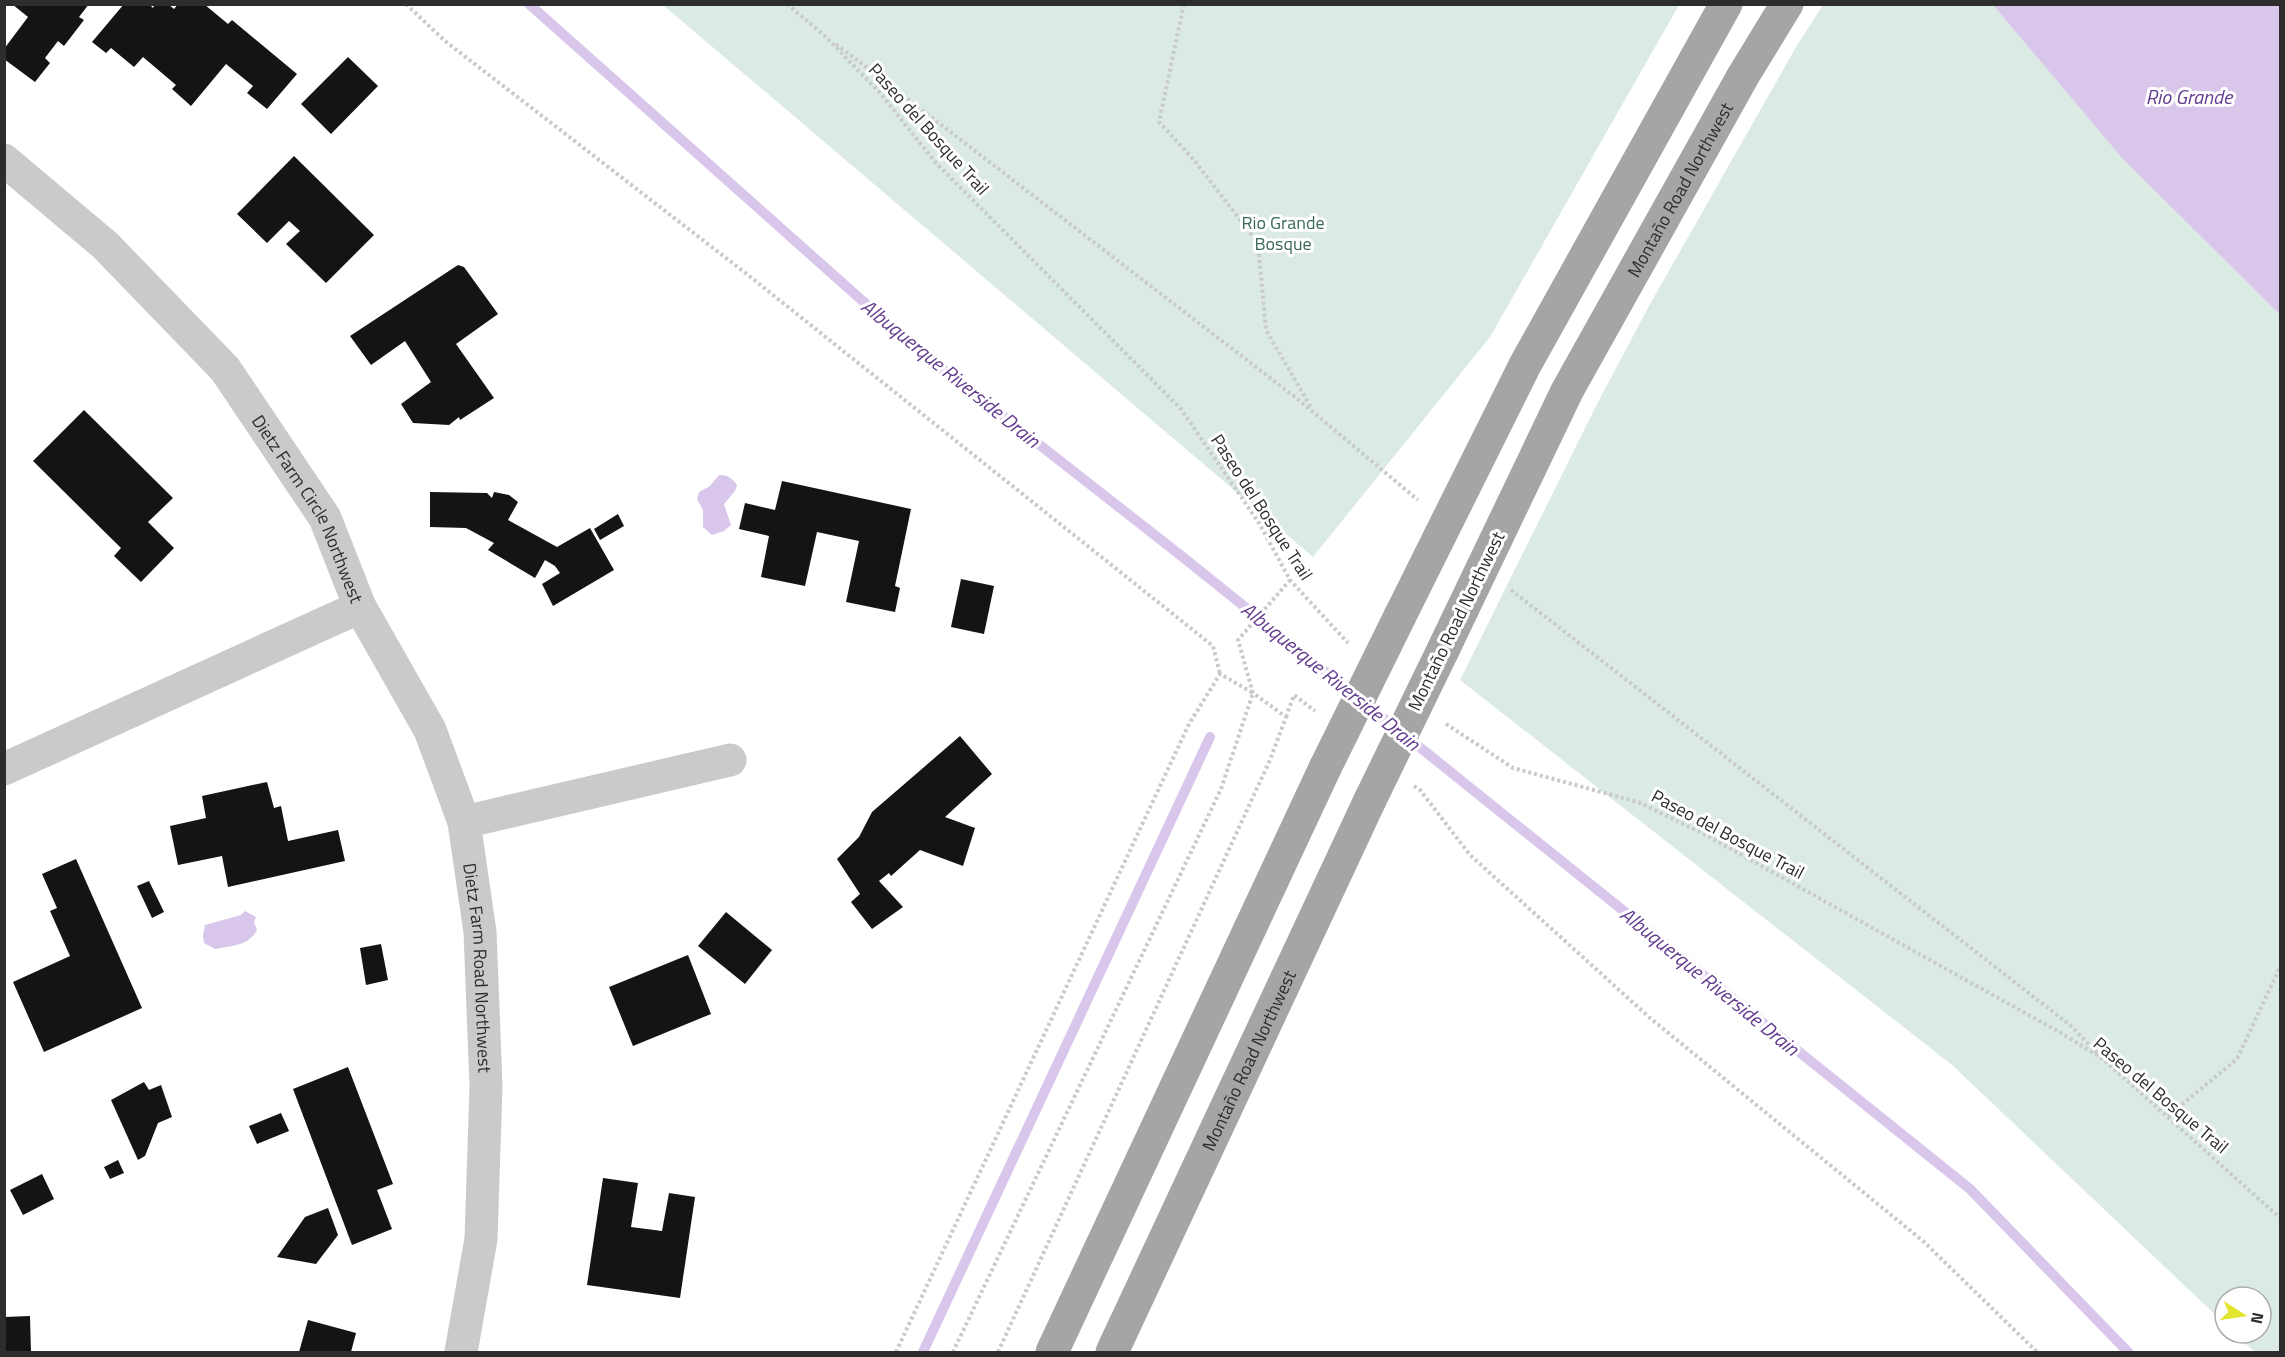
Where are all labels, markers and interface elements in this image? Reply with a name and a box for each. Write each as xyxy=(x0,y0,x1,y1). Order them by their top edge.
street label: Paseo del Bosque Trail xyxy=(862,57,996,201)
water label: Rio Grande xyxy=(2146,81,2234,112)
street label: Montaño Road Northwest xyxy=(1620,96,1740,282)
park label: Rio Grande Bosque xyxy=(1241,209,1325,257)
water label: Albuquerque Riverside Drain xyxy=(855,291,1048,456)
street label: Dietz Farm Circle Northwest xyxy=(246,409,371,607)
street label: Paseo del Bosque Trail xyxy=(1205,429,1319,585)
street label: Montaño Road Northwest xyxy=(1401,526,1512,715)
water label: Albuquerque Riverside Drain xyxy=(1235,594,1428,759)
street label: Paseo del Bosque Trail xyxy=(1647,782,1809,886)
street label: Dietz Farm Road Northwest xyxy=(457,861,499,1074)
water label: Albuquerque Riverside Drain xyxy=(1614,899,1807,1064)
street label: Montaño Road Northwest xyxy=(1194,965,1303,1155)
street label: Paseo del Bosque Trail xyxy=(2087,1030,2235,1160)
north arrow xyxy=(2213,1285,2273,1345)
text: N xyxy=(2245,1310,2271,1326)

